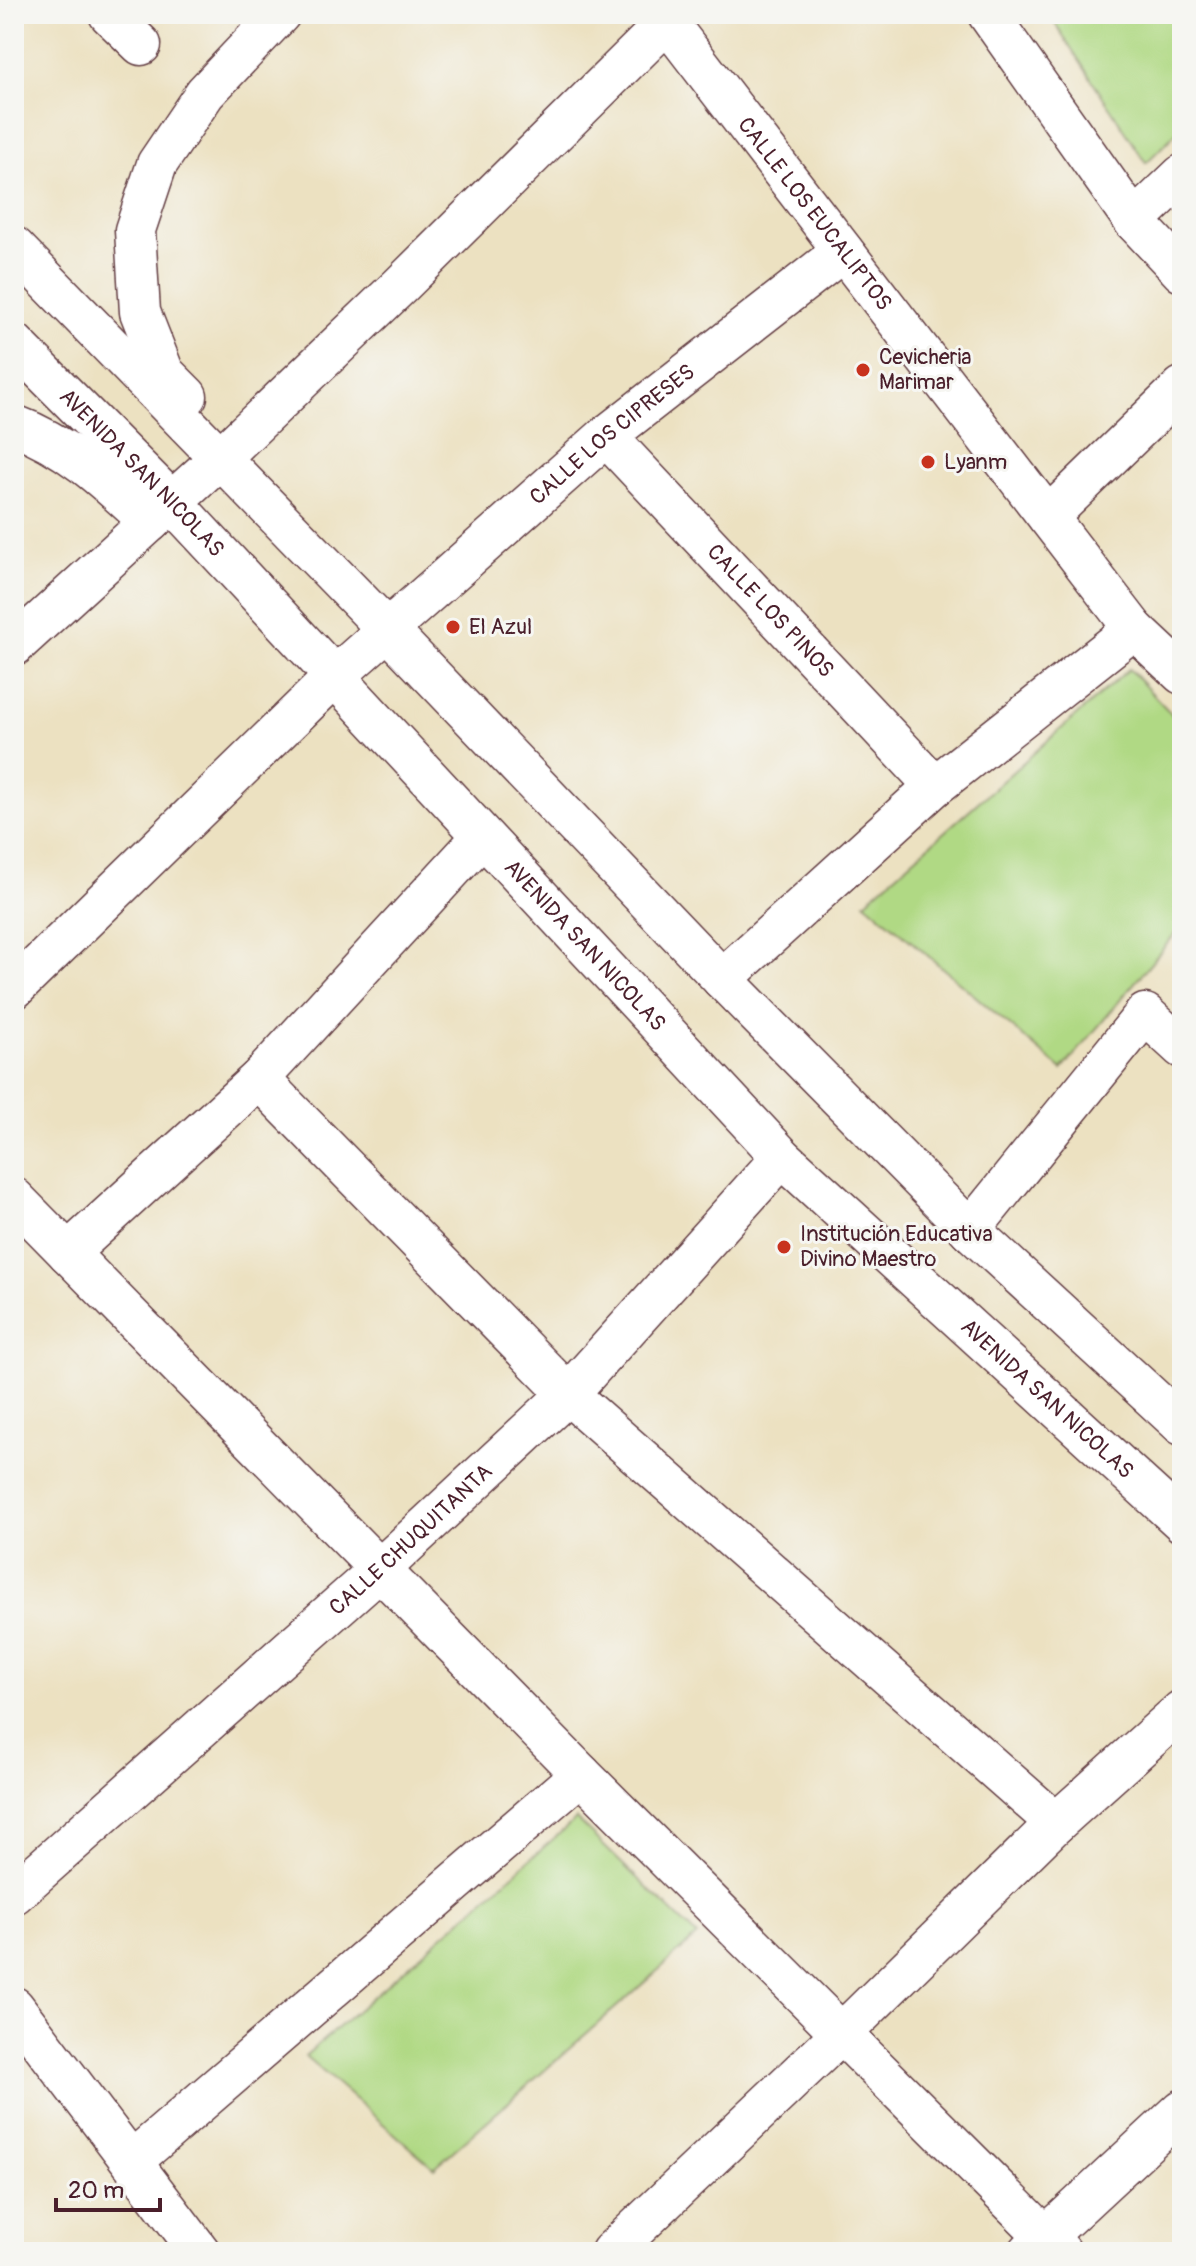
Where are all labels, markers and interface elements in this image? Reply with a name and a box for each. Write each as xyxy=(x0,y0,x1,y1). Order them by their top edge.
street label: CALLE LOS EUCALIPTOS xyxy=(731,111,898,316)
place label: Cevicheria Marimar xyxy=(879,343,972,396)
street label: CALLE LOS CIPRESES xyxy=(524,358,700,511)
marker: Cevicheria Marimar xyxy=(854,361,872,379)
street label: AVENIDA SAN NICOLAS xyxy=(53,383,230,563)
place label: Lyanm xyxy=(944,448,1007,476)
marker: Lyanm xyxy=(919,453,937,471)
street label: CALLE LOS PINOS xyxy=(701,538,840,683)
place label: El Azul xyxy=(469,613,532,641)
marker: El Azul xyxy=(444,618,462,636)
street label: AVENIDA SAN NICOLAS xyxy=(498,854,672,1037)
place label: Institución Educativa Divino Maestro xyxy=(800,1220,993,1273)
marker: Institución Educativa Divino Maestro xyxy=(775,1238,793,1256)
street label: AVENIDA SAN NICOLAS xyxy=(955,1313,1139,1485)
street label: CALLE CHUQUITANTA xyxy=(323,1458,498,1622)
scale bar xyxy=(56,2162,160,2212)
text: 20 m xyxy=(68,2176,124,2205)

